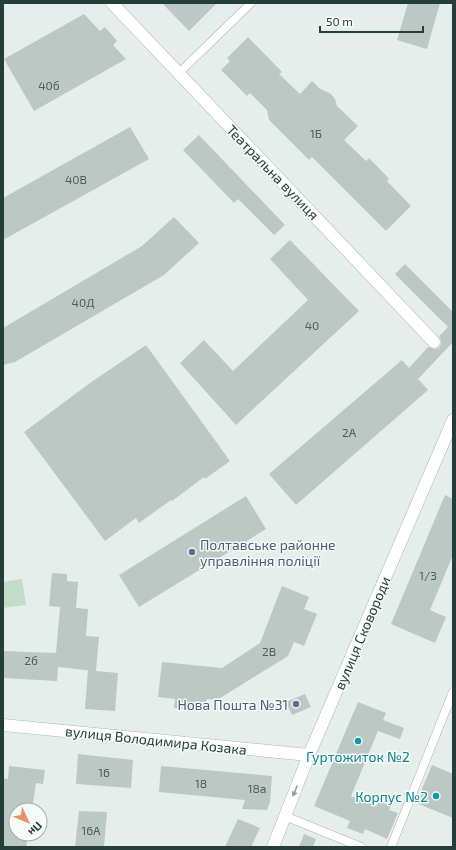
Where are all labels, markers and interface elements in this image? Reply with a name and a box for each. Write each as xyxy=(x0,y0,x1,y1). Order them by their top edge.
scale bar xyxy=(320,8,423,34)
text: 50 m xyxy=(326,14,353,28)
house number: 40б xyxy=(38,78,60,92)
street label: Театральна вулиця xyxy=(223,121,323,223)
house number: 1Б xyxy=(310,126,322,140)
house number: 40В xyxy=(65,172,87,186)
house number: 40Д xyxy=(72,295,94,309)
house number: 40 xyxy=(305,318,319,332)
house number: 2А xyxy=(342,425,357,439)
place label: Полтавське районне управління поліції xyxy=(200,536,336,569)
marker: Полтавське районне управління поліції xyxy=(187,547,197,557)
house number: 1/3 xyxy=(419,568,437,582)
street label: вулиця Сковороди xyxy=(330,574,394,692)
house number: 2В xyxy=(262,644,276,658)
house number: 2б xyxy=(24,653,38,667)
place label: Нова Пошта №31 xyxy=(177,696,288,713)
marker: Нова Пошта №31 xyxy=(291,699,301,709)
street label: вулиця Володимира Козака xyxy=(64,722,248,758)
marker: Гуртожиток №2 xyxy=(353,736,363,746)
place label: Гуртожиток №2 xyxy=(306,748,410,765)
house number: 16 xyxy=(98,765,110,779)
house number: 18 xyxy=(195,776,207,790)
house number: 18а xyxy=(248,781,266,795)
one-way arrow xyxy=(292,785,298,796)
place label: Корпус №2 xyxy=(355,788,428,805)
marker: Корпус №2 xyxy=(431,791,441,801)
north arrow xyxy=(8,802,48,842)
text: Пн xyxy=(26,820,45,839)
house number: 16А xyxy=(81,823,101,837)

